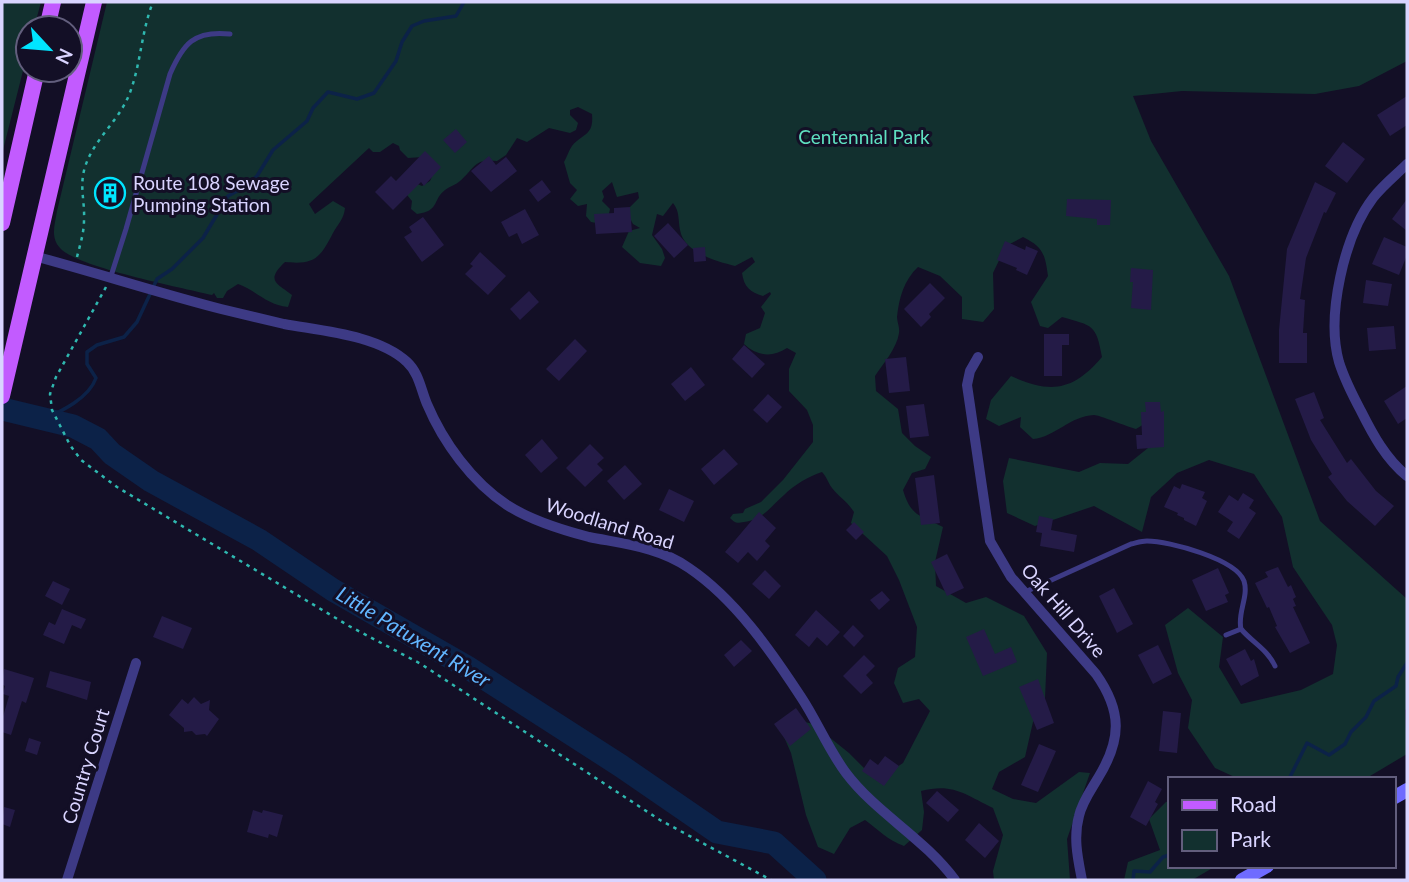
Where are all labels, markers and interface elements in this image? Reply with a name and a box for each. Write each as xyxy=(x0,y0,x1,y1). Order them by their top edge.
north arrow xyxy=(14,14,84,84)
text: N xyxy=(51,45,78,68)
park label: Centennial Park xyxy=(798,125,930,148)
place label: Route 108 Sewage Pumping Station xyxy=(133,171,289,216)
building icon: Route 108 Sewage Pumping Station xyxy=(93,176,127,210)
street label: Woodland Road xyxy=(543,493,677,553)
street label: Oak Hill Drive xyxy=(1017,558,1111,662)
water label: Little Patuxent River xyxy=(332,580,496,692)
street label: Country Court xyxy=(56,705,114,827)
legend xyxy=(1168,777,1395,868)
text: Road xyxy=(1230,791,1277,816)
text: Park xyxy=(1230,826,1271,851)

